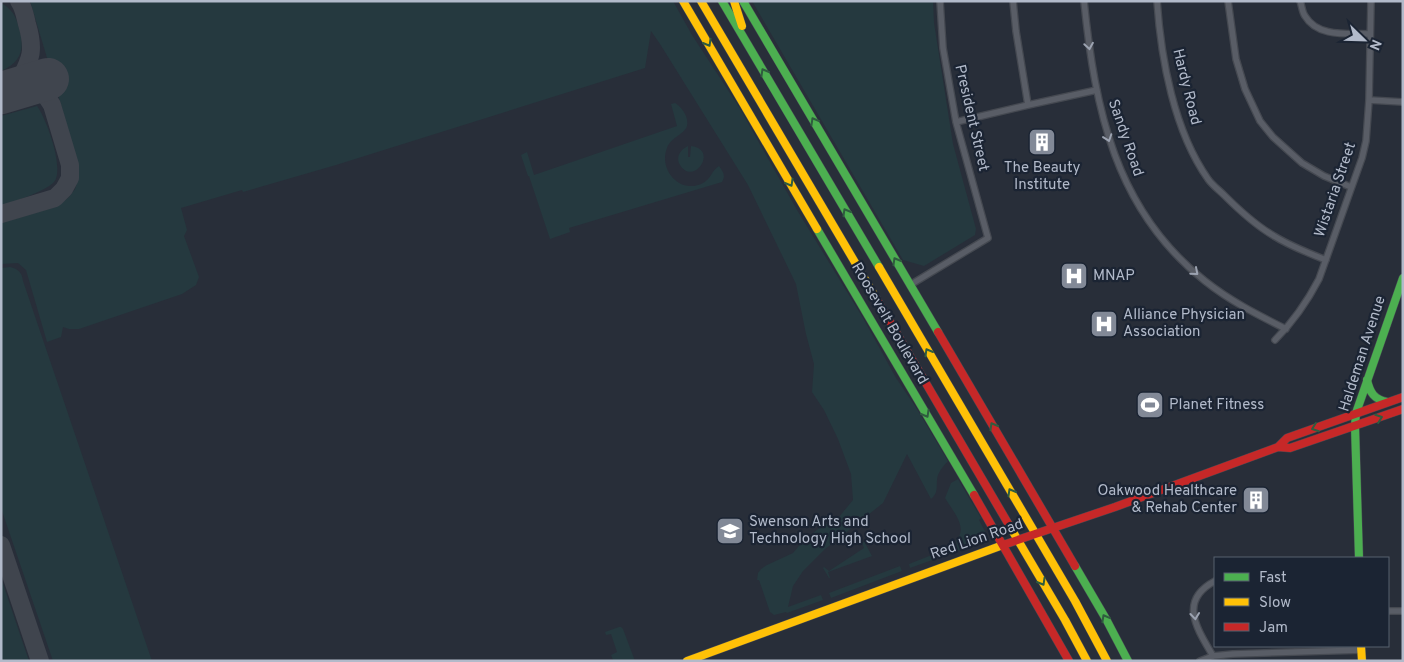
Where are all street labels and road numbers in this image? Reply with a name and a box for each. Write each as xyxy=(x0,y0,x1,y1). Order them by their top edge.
street label: Hardy Road xyxy=(1167,47,1205,127)
street label: President Street xyxy=(949,63,993,173)
street label: Sandy Road xyxy=(1103,97,1147,179)
street label: Wistaria Street xyxy=(1311,140,1361,240)
street label: Roosevelt Boulevard xyxy=(846,260,932,388)
street label: Haldeman Avenue xyxy=(1335,294,1391,414)
street label: Red Lion Road xyxy=(928,515,1026,565)

